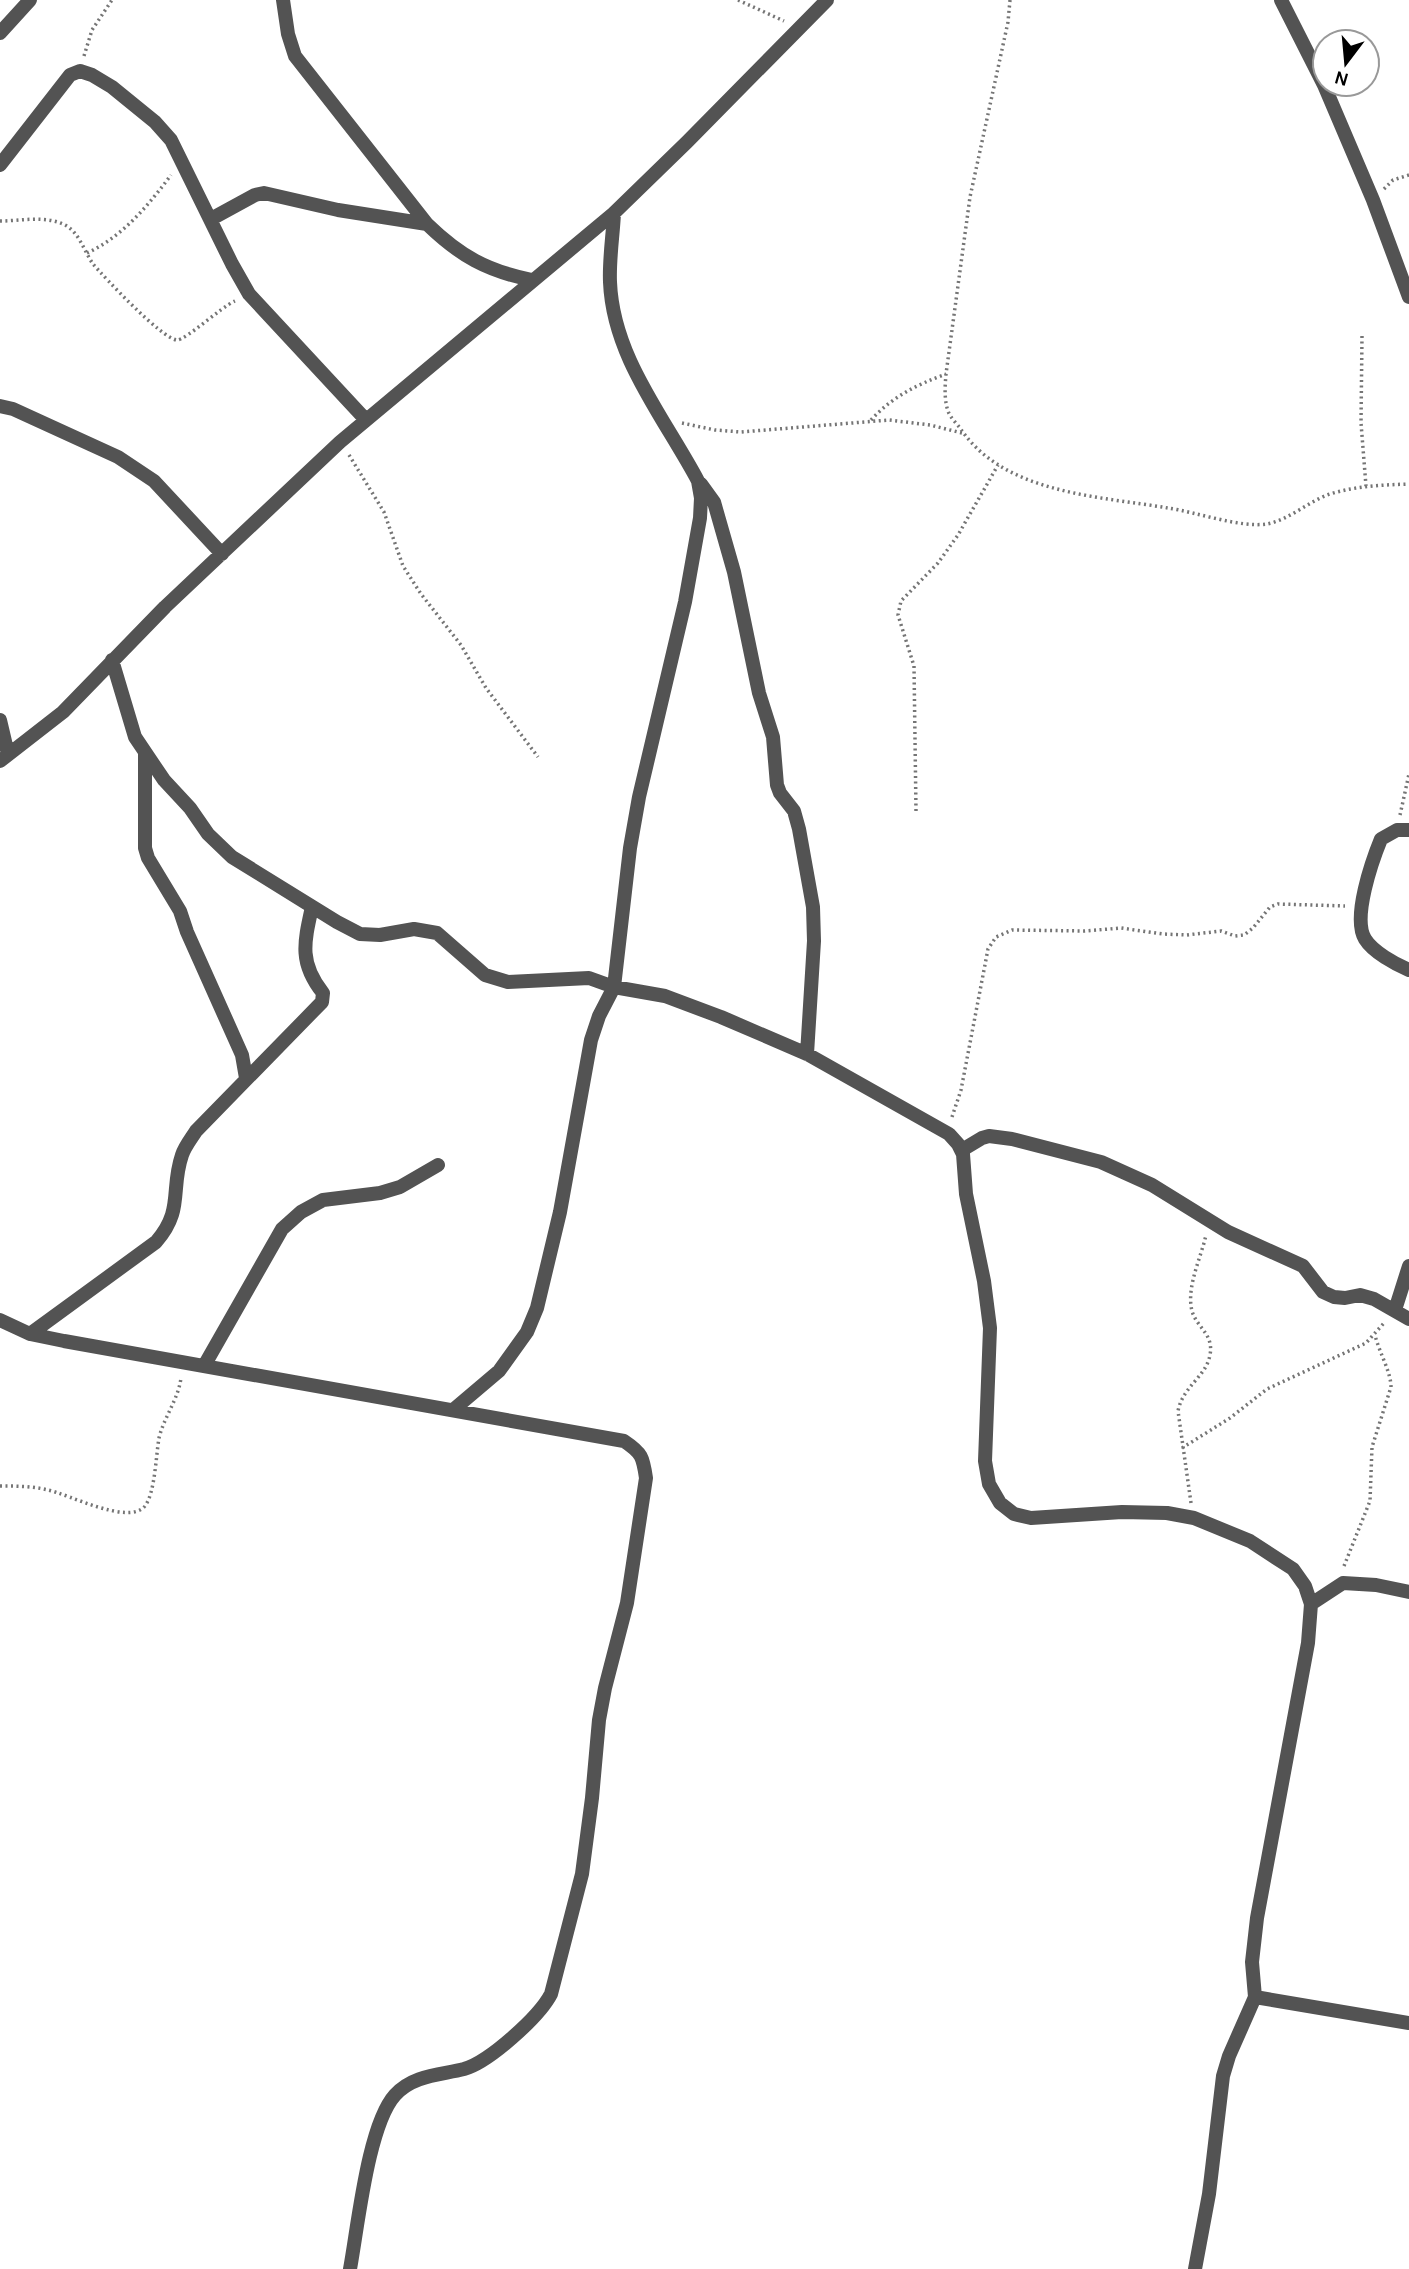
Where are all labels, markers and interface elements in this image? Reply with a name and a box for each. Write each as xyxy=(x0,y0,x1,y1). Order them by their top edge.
north arrow xyxy=(1311,28,1381,98)
text: N xyxy=(1332,66,1351,91)

